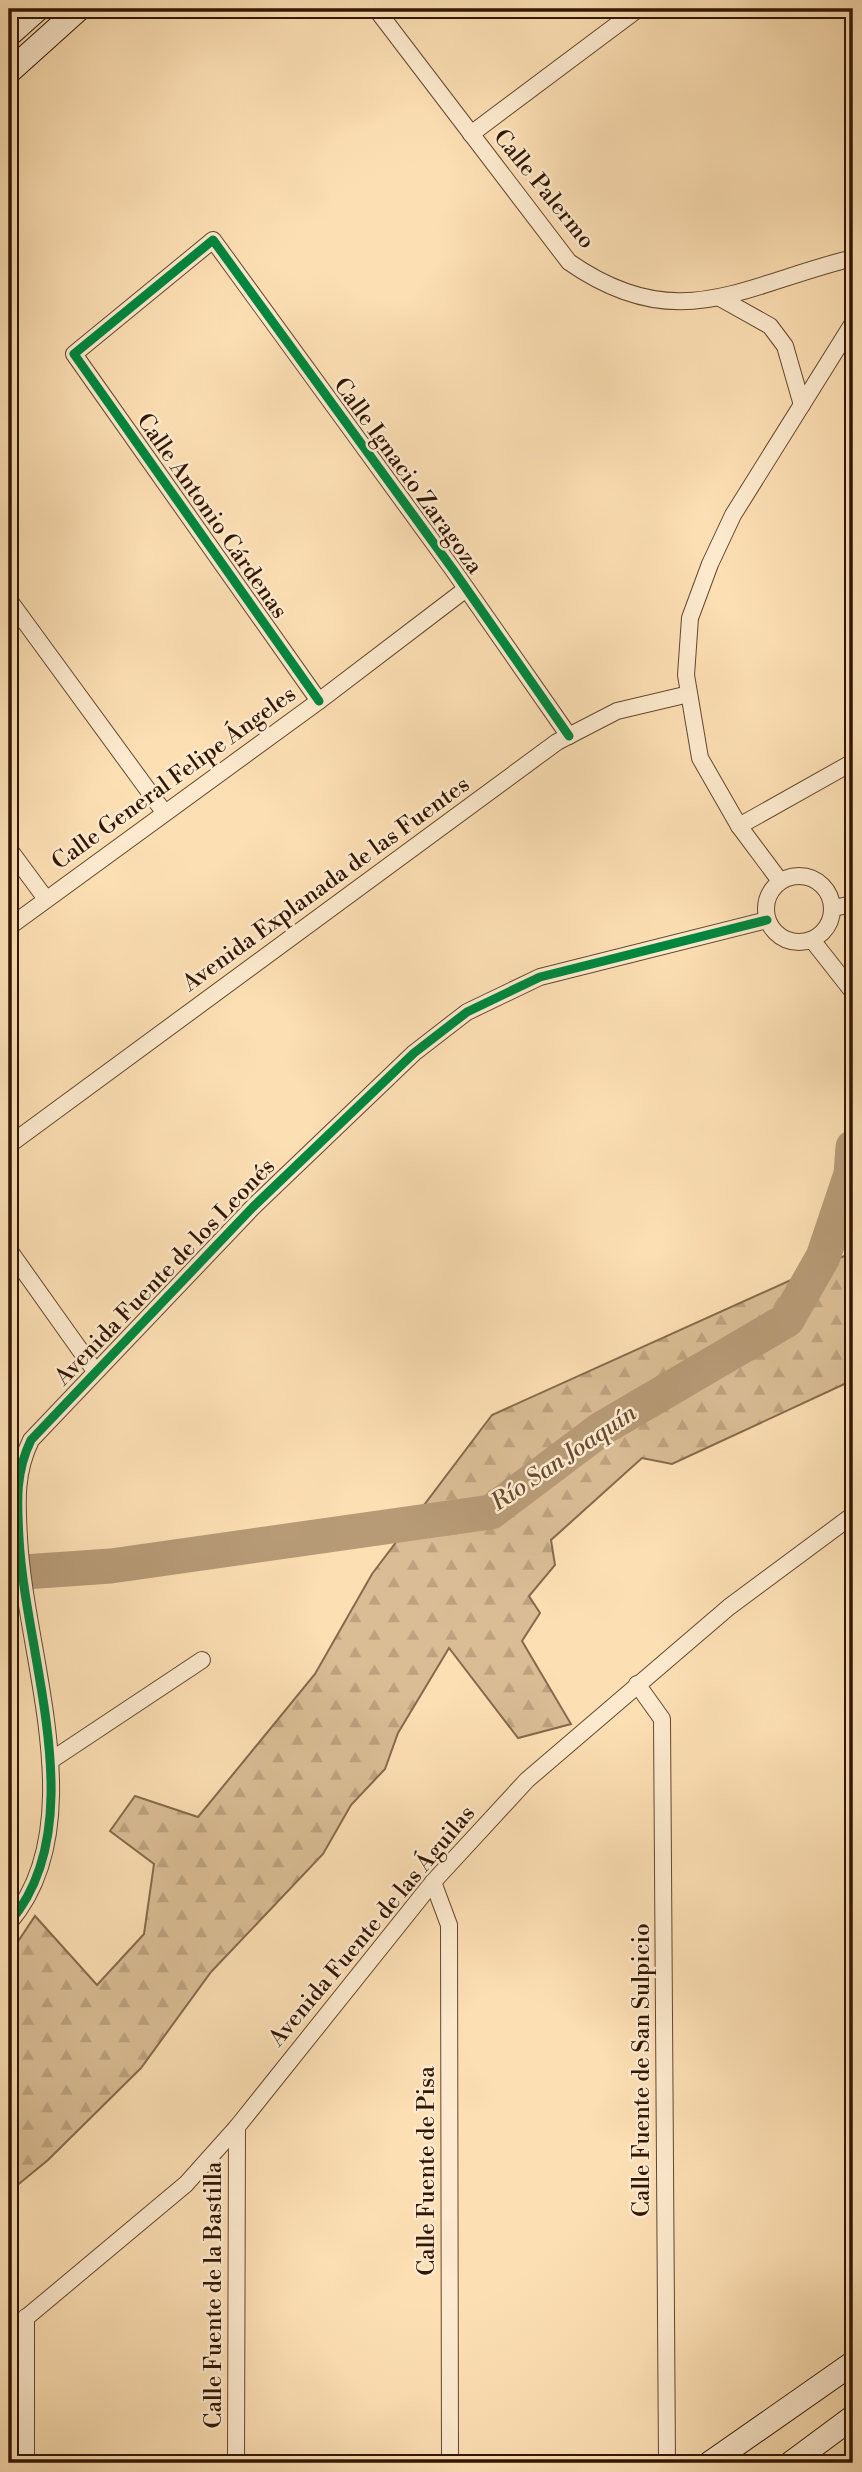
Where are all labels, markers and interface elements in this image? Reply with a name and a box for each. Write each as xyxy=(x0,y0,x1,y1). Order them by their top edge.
street label: Calle Palermo xyxy=(487,124,601,254)
street label: Calle Ignacio Zaragoza xyxy=(327,372,489,580)
street label: Calle Antonio Cárdenas xyxy=(131,408,293,624)
street label: Calle General Felipe Ángeles xyxy=(45,678,301,876)
street label: Avenida Explanada de las Fuentes xyxy=(176,770,475,998)
street label: Avenida Fuente de los Leonés xyxy=(48,1153,281,1392)
water label: Río San Joaquín xyxy=(485,1398,643,1518)
street label: Avenida Fuente de las Águilas xyxy=(261,1798,481,2053)
street label: Calle Fuente de San Sulpicio xyxy=(628,1923,656,2217)
street label: Calle Fuente de Pisa xyxy=(413,2066,441,2276)
street label: Calle Fuente de la Bastilla xyxy=(200,2161,228,2428)

